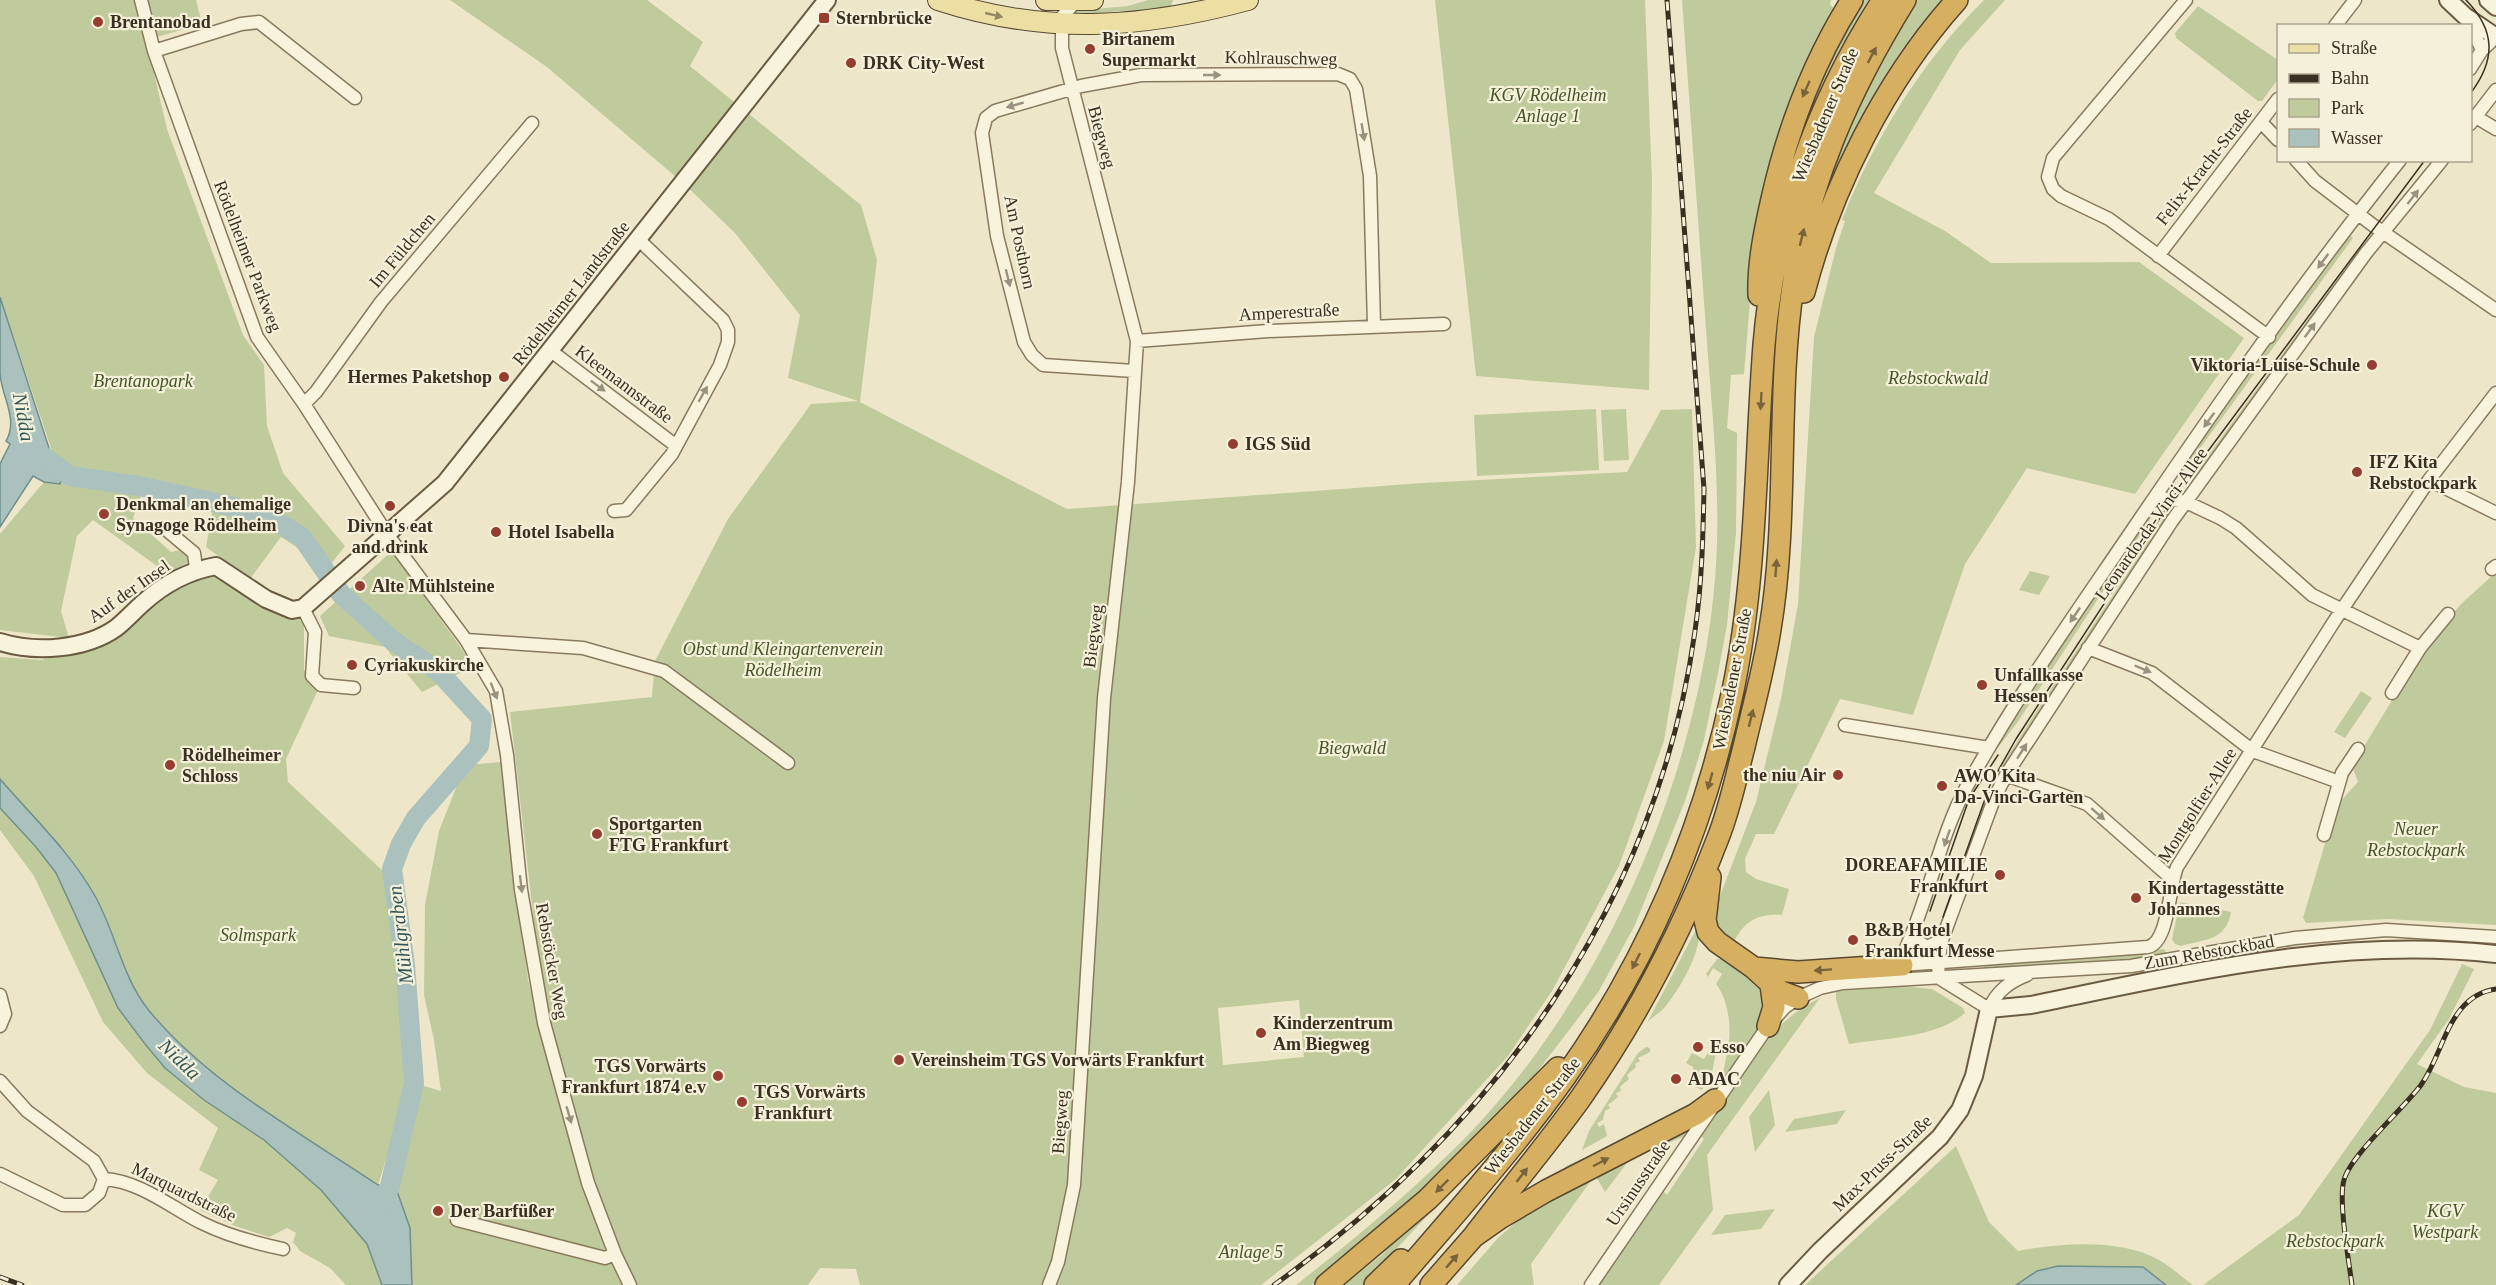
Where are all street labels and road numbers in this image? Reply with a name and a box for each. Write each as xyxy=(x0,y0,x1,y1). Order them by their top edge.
street label: Wiesbadener Straße xyxy=(1788,45,1862,185)
street label: Kohlrauschweg xyxy=(1224,47,1338,69)
street label: Felix-Kracht-Straße xyxy=(2152,103,2256,229)
street label: Biegweg xyxy=(1084,104,1120,170)
street label: Rödelheimer Parkweg xyxy=(210,178,286,334)
street label: Am Posthorn xyxy=(1000,193,1040,291)
street label: Im Füldchen xyxy=(365,209,439,291)
street label: Rödelheimer Landstraße xyxy=(508,217,634,369)
street label: Amperestraße xyxy=(1238,299,1340,325)
street label: Kleemannstraße xyxy=(571,341,677,427)
street label: Leonardo-da-Vinci-Allee xyxy=(2091,444,2211,604)
street label: Auf der Insel xyxy=(84,556,174,626)
street label: Biegweg xyxy=(1079,603,1107,669)
street label: Wiesbadener Straße xyxy=(1708,607,1756,751)
street label: Montgolfier-Allee xyxy=(2154,744,2240,866)
street label: Rebstöcker Weg xyxy=(532,901,572,1021)
street label: Zum Rebstockbad xyxy=(2143,931,2275,973)
street label: Wiesbadener Straße xyxy=(1480,1053,1584,1179)
street label: Biegweg xyxy=(1048,1089,1072,1155)
street label: Max-Pruss-Straße xyxy=(1828,1111,1936,1215)
street label: Ursinusstraße xyxy=(1602,1136,1674,1230)
street label: Marquardstraße xyxy=(128,1158,240,1226)

